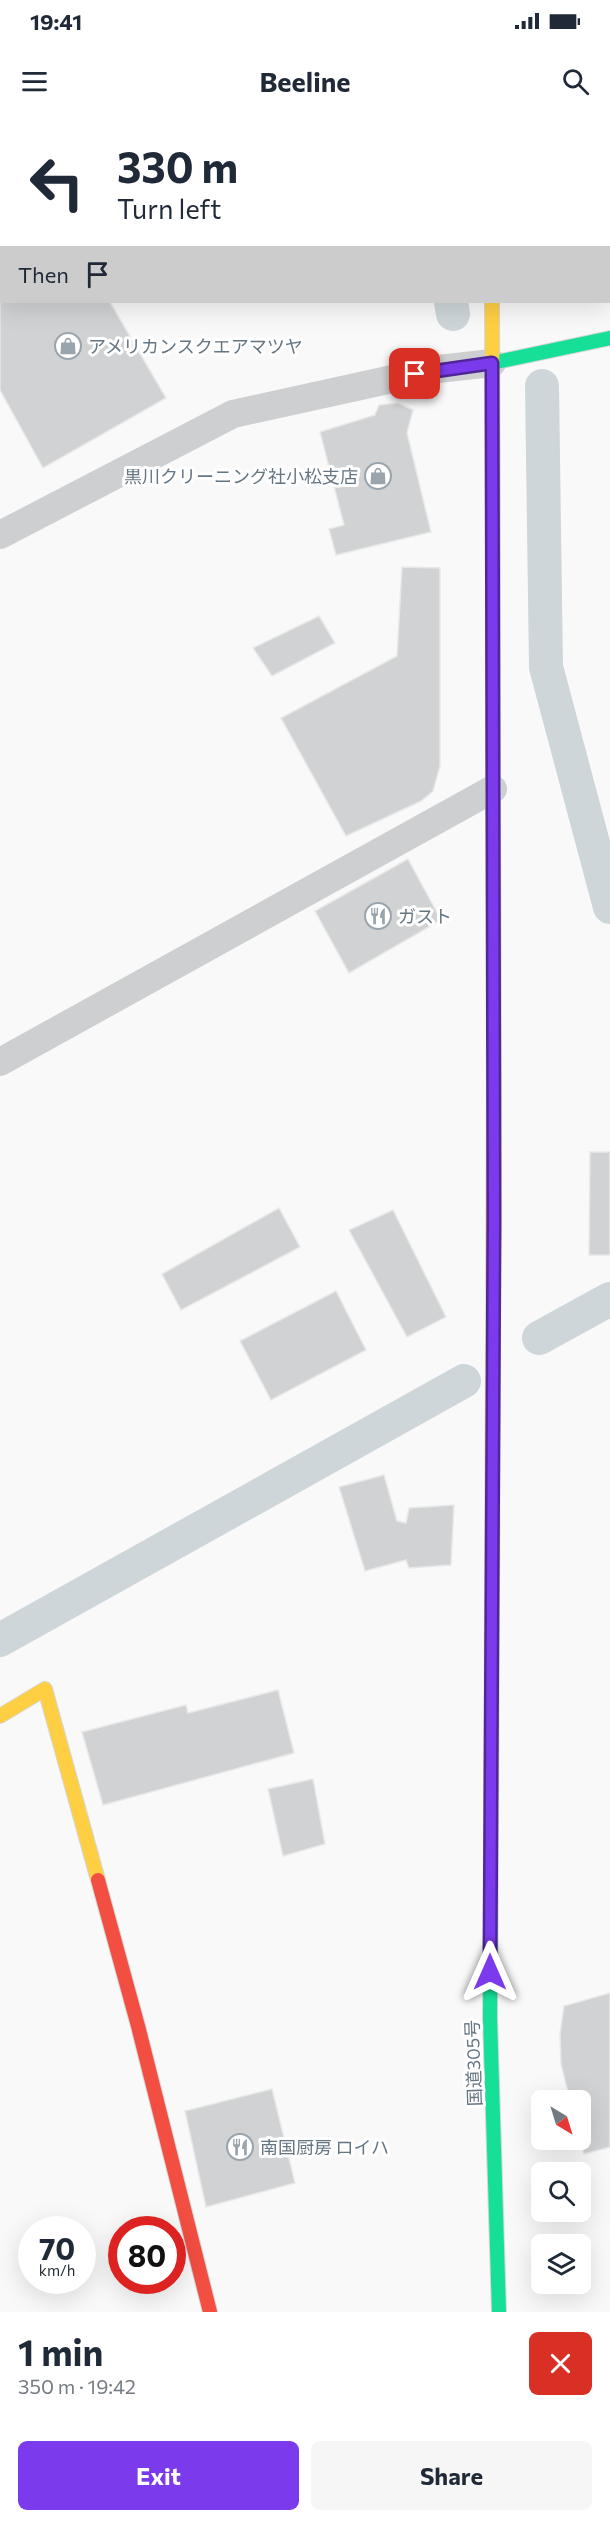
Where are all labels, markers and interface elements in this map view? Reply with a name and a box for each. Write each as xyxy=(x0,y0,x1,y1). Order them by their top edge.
text: 19:41 xyxy=(30,8,82,35)
icon: menu xyxy=(18,65,51,98)
text: Beeline xyxy=(259,65,351,98)
icon: search xyxy=(559,65,592,98)
text: 330 m xyxy=(117,140,238,192)
icon: left xyxy=(18,144,96,222)
text: Turn left xyxy=(117,192,221,225)
icon: arrive xyxy=(81,258,114,291)
text: Then xyxy=(18,261,69,288)
shop icon: アメリカンスクエアマツヤ xyxy=(53,331,83,361)
place label: アメリカンスクエアマツヤ xyxy=(88,335,303,357)
pin xyxy=(389,348,440,399)
icon: arrive xyxy=(398,357,431,390)
shop icon: 黒川クリーニング社小松支店 xyxy=(363,461,393,491)
place label: 黒川クリーニング社小松支店 xyxy=(124,465,358,487)
restaurant icon: ガスト xyxy=(363,901,393,931)
place label: ガスト xyxy=(398,905,452,927)
position arrow xyxy=(458,1940,522,2004)
street label: 国道305号 xyxy=(460,2019,486,2107)
north arrow xyxy=(531,2090,591,2150)
map controls xyxy=(531,2090,591,2294)
restaurant icon: 南国厨房 ロイハ xyxy=(225,2132,255,2162)
place label: 南国厨房 ロイハ xyxy=(260,2136,389,2158)
button: search xyxy=(531,2162,591,2222)
speed limit sign: 80 xyxy=(108,2216,186,2294)
text: 70 xyxy=(39,2229,75,2266)
button: layers xyxy=(531,2234,591,2294)
text: km/h xyxy=(39,2261,75,2279)
text: 1 min xyxy=(18,2329,103,2373)
button: close xyxy=(529,2332,592,2395)
text: 350 m · 19:42 xyxy=(18,2374,136,2398)
button: Exit xyxy=(18,2441,299,2510)
button: Share xyxy=(311,2441,592,2510)

